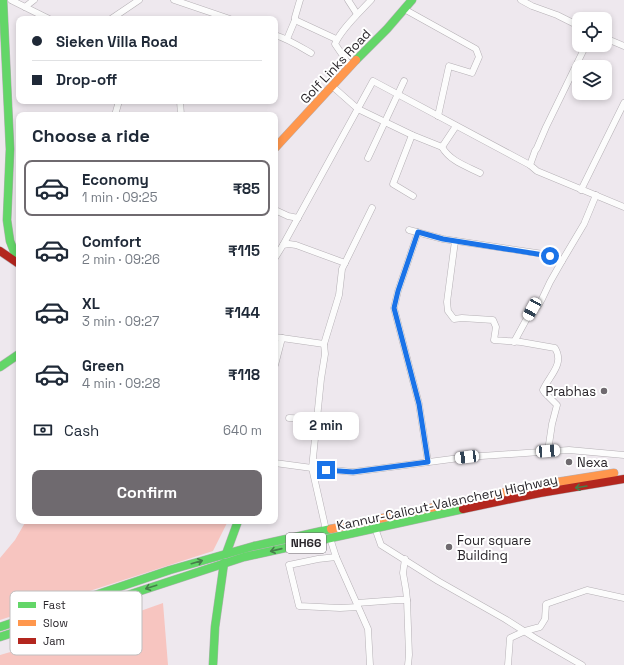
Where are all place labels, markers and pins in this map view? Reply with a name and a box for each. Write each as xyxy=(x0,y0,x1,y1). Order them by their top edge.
place label: Prabhas xyxy=(545,383,596,400)
marker: Prabhas xyxy=(599,386,609,396)
place label: Nexa xyxy=(577,454,608,471)
marker: Nexa xyxy=(564,457,574,467)
place label: Four square Building xyxy=(457,532,531,564)
marker: Four square Building xyxy=(444,542,454,552)

